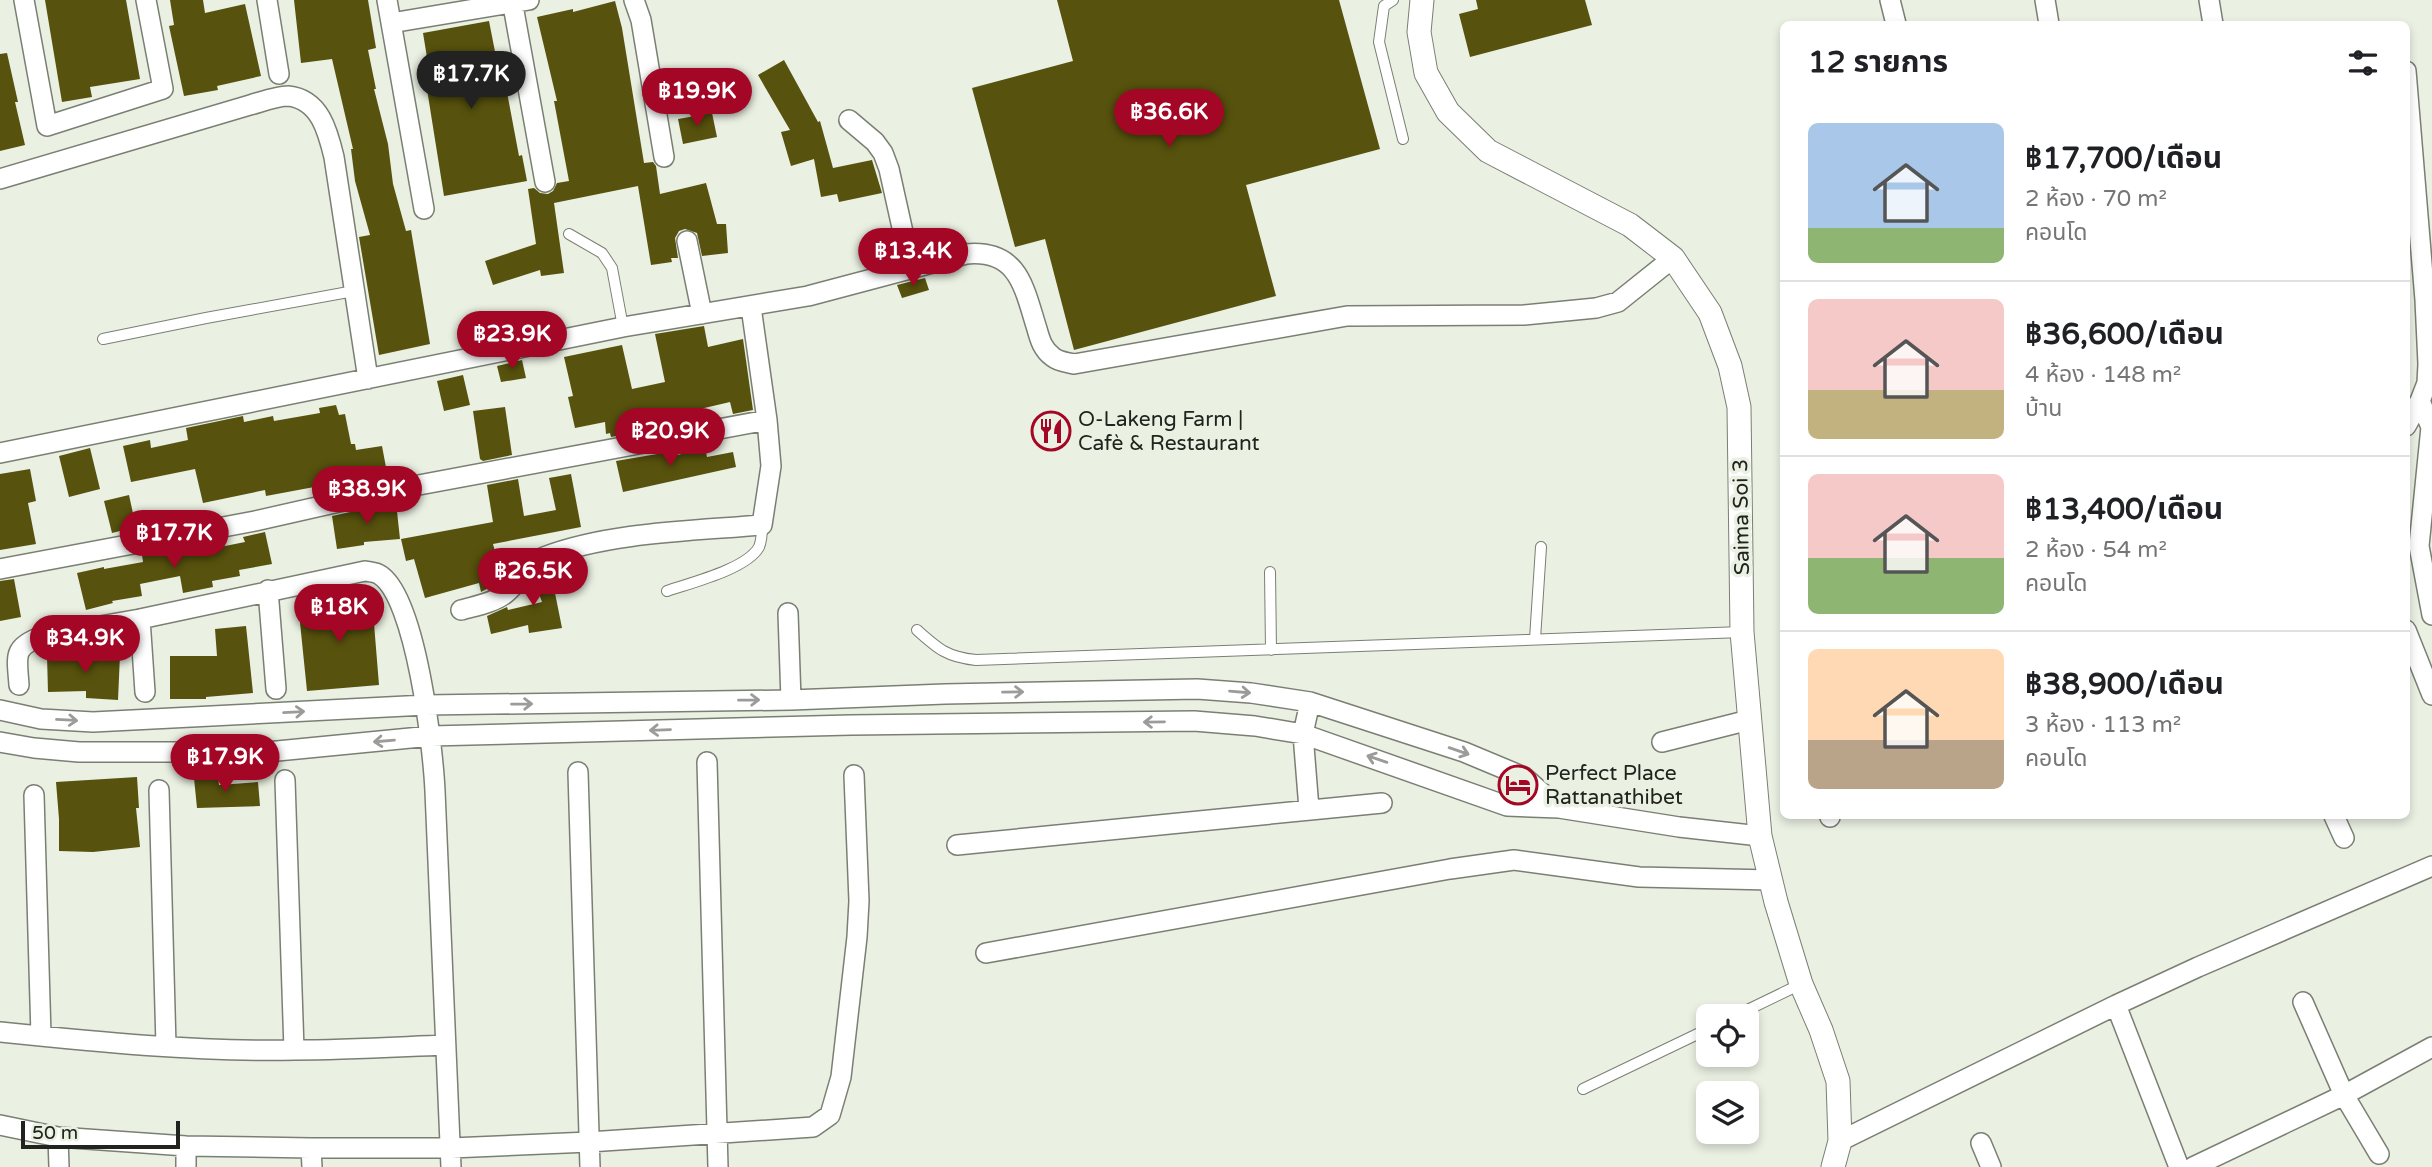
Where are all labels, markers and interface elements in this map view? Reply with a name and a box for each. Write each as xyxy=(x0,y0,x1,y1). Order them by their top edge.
text: 12 รายการ xyxy=(1808,44,1948,81)
icon: filters xyxy=(2344,44,2382,82)
pin: ฿17.7K xyxy=(414,52,528,111)
text: ฿17.7K xyxy=(433,60,509,88)
pin: ฿19.9K xyxy=(640,68,754,128)
text: ฿19.9K xyxy=(658,77,736,105)
pin: ฿36.6K xyxy=(1112,90,1226,149)
text: ฿36.6K xyxy=(1130,98,1208,126)
text: ฿17,700/เดือน xyxy=(2025,140,2222,177)
icon: home xyxy=(1864,151,1948,235)
text: 2 ห้อง · 70 m² xyxy=(2025,185,2167,213)
text: คอนโด xyxy=(2025,219,2087,247)
pin: ฿13.4K xyxy=(856,229,970,288)
text: ฿13.4K xyxy=(874,237,952,265)
pin: ฿23.9K xyxy=(455,312,569,371)
text: ฿36,600/เดือน xyxy=(2025,316,2224,353)
text: ฿23.9K xyxy=(473,320,551,348)
icon: home xyxy=(1864,327,1948,411)
text: 4 ห้อง · 148 m² xyxy=(2025,361,2181,389)
text: บ้าน xyxy=(2025,395,2062,423)
place label: O-Lakeng Farm | Cafè & Restaurant xyxy=(1078,407,1259,456)
pin: ฿20.9K xyxy=(613,408,727,468)
restaurant icon: O-Lakeng Farm | Cafè & Restaurant xyxy=(1030,410,1072,452)
text: ฿20.9K xyxy=(631,417,709,445)
street label: Saima Soi 3 xyxy=(1728,459,1755,575)
pin: ฿38.9K xyxy=(310,466,424,526)
text: ฿38.9K xyxy=(328,475,406,503)
text: ฿13,400/เดือน xyxy=(2025,491,2223,528)
icon: home xyxy=(1864,502,1948,586)
pin: ฿17.7K xyxy=(117,510,231,570)
text: ฿17.7K xyxy=(136,519,212,547)
text: 2 ห้อง · 54 m² xyxy=(2025,536,2167,564)
pin: ฿26.5K xyxy=(476,548,590,608)
text: ฿26.5K xyxy=(494,557,572,585)
text: คอนโด xyxy=(2025,570,2087,598)
pin: ฿18K xyxy=(298,584,380,644)
text: ฿18K xyxy=(310,593,368,621)
pin: ฿34.9K xyxy=(28,616,142,675)
text: ฿34.9K xyxy=(46,624,124,652)
text: ฿38,900/เดือน xyxy=(2025,666,2224,703)
icon: home xyxy=(1864,677,1948,761)
one-way arrow xyxy=(1001,685,1024,699)
one-way arrow xyxy=(1228,686,1251,699)
one-way arrow xyxy=(737,694,760,707)
one-way arrow xyxy=(510,697,533,710)
one-way arrow xyxy=(283,705,305,718)
text: 3 ห้อง · 113 m² xyxy=(2025,711,2181,739)
one-way arrow xyxy=(55,714,78,727)
one-way arrow xyxy=(1143,715,1166,729)
one-way arrow xyxy=(649,724,672,737)
pin: ฿17.9K xyxy=(168,734,282,794)
one-way arrow xyxy=(373,735,396,748)
text: ฿17.9K xyxy=(187,743,263,771)
one-way arrow xyxy=(1448,745,1470,758)
text: คอนโด xyxy=(2025,745,2087,773)
one-way arrow xyxy=(1366,752,1388,764)
place label: Perfect Place Rattanathibet xyxy=(1545,761,1683,810)
hotel icon: Perfect Place Rattanathibet xyxy=(1497,764,1539,806)
map controls xyxy=(1696,1004,1759,1144)
button: locate xyxy=(1696,1004,1759,1067)
button: layers xyxy=(1696,1081,1759,1144)
scale bar xyxy=(21,1118,180,1150)
text: 50 m xyxy=(32,1122,78,1144)

